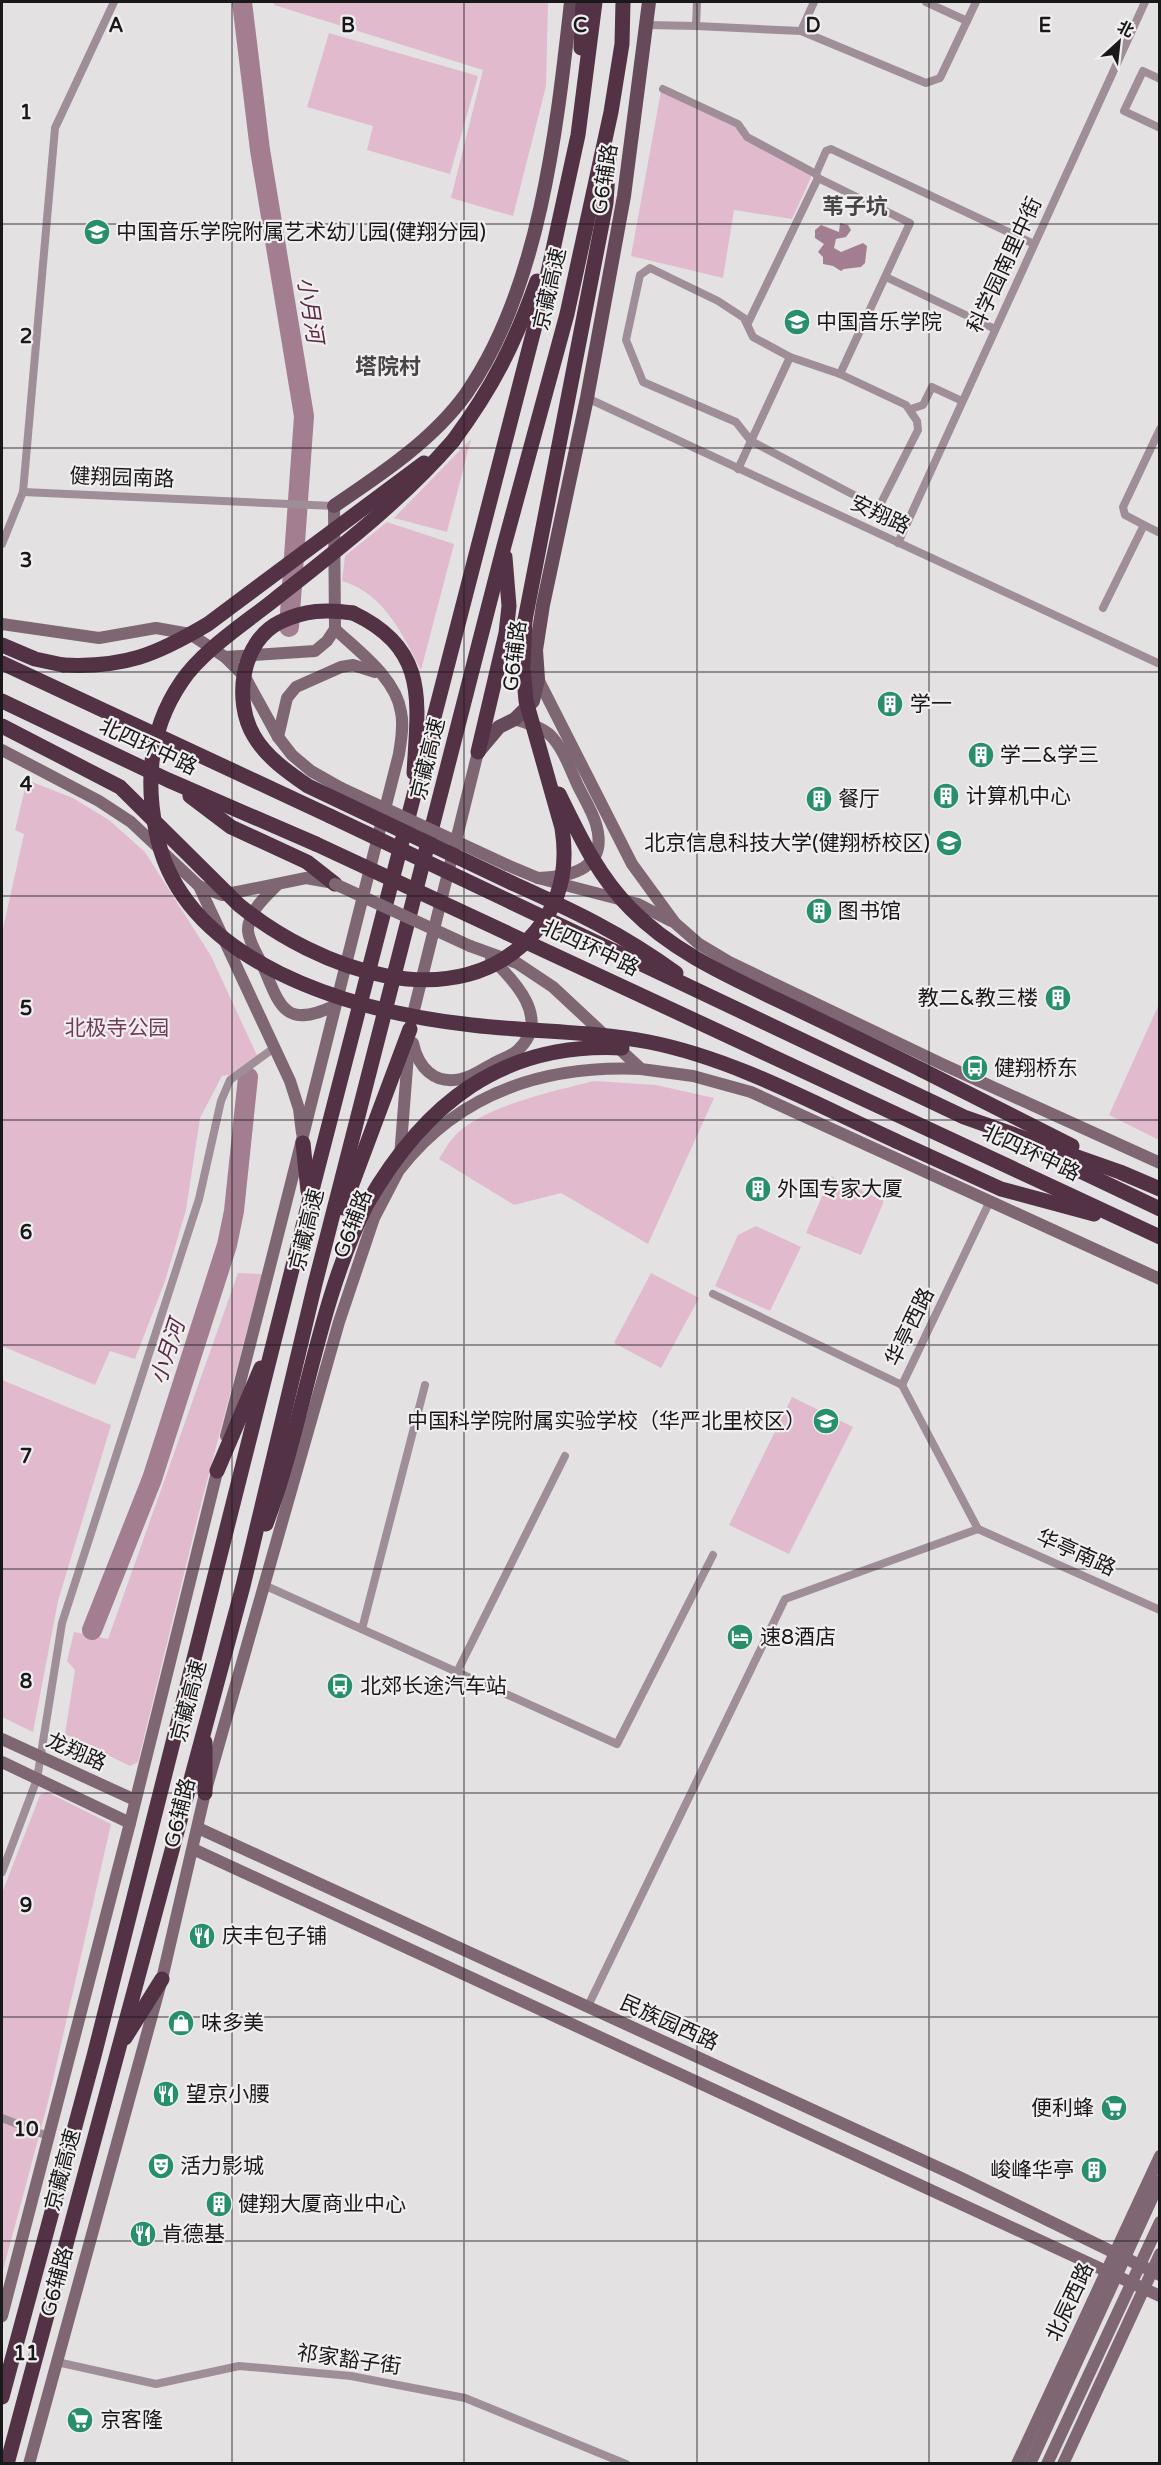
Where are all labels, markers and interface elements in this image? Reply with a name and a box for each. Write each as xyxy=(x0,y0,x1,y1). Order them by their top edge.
north arrow xyxy=(1089,12,1149,72)
text: A xyxy=(109,14,124,38)
text: B xyxy=(341,14,355,38)
text: C xyxy=(573,14,587,38)
text: D xyxy=(805,14,821,38)
text: E xyxy=(1039,14,1052,38)
text: 北 xyxy=(1114,17,1137,42)
text: 1 xyxy=(20,101,32,125)
street label: G6辅路 xyxy=(587,142,623,216)
street label: 科学园南里中街 xyxy=(963,193,1047,337)
district label: 苇子坑 xyxy=(822,194,888,220)
school or university icon: 中国音乐学院附属艺术幼儿园(健翔分园) xyxy=(82,217,112,247)
place label: 中国音乐学院附属艺术幼儿园(健翔分园) xyxy=(116,220,486,245)
street label: 京藏高速 xyxy=(528,245,572,333)
water label: 小月河 xyxy=(292,275,329,349)
school or university icon: 中国音乐学院 xyxy=(782,307,812,337)
place label: 中国音乐学院 xyxy=(816,310,942,335)
text: 2 xyxy=(20,325,32,349)
district label: 塔院村 xyxy=(355,354,421,380)
street label: 健翔园南路 xyxy=(69,464,175,492)
street label: 安翔路 xyxy=(846,490,914,540)
text: 3 xyxy=(20,549,32,573)
street label: G6辅路 xyxy=(498,619,532,693)
building icon: 学一 xyxy=(875,689,905,719)
place label: 学一 xyxy=(910,692,952,717)
street label: 北四环中路 xyxy=(95,713,201,781)
street label: 京藏高速 xyxy=(406,715,450,803)
building icon: 学二&学三 xyxy=(966,740,996,770)
place label: 学二&学三 xyxy=(1000,743,1099,768)
text: 4 xyxy=(20,773,33,797)
building icon: 计算机中心 xyxy=(931,781,961,811)
building icon: 餐厅 xyxy=(804,784,834,814)
place label: 计算机中心 xyxy=(966,784,1071,809)
place label: 餐厅 xyxy=(838,787,880,812)
school or university icon: 北京信息科技大学(健翔桥校区) xyxy=(934,828,964,858)
place label: 北京信息科技大学(健翔桥校区) xyxy=(644,831,930,856)
building icon: 图书馆 xyxy=(804,896,834,926)
place label: 图书馆 xyxy=(838,899,901,924)
street label: 北四环中路 xyxy=(537,914,643,982)
building icon: 教二&教三楼 xyxy=(1043,983,1073,1013)
place label: 教二&教三楼 xyxy=(918,986,1038,1011)
text: 5 xyxy=(20,997,32,1021)
park label: 北极寺公园 xyxy=(65,1016,170,1041)
bus stop icon: 健翔桥东 xyxy=(960,1053,990,1083)
place label: 健翔桥东 xyxy=(994,1056,1078,1081)
street label: 北四环中路 xyxy=(978,1119,1084,1187)
building icon: 外国专家大厦 xyxy=(743,1174,773,1204)
place label: 外国专家大厦 xyxy=(777,1177,903,1202)
street label: 京藏高速 xyxy=(285,1186,329,1274)
street label: G6辅路 xyxy=(329,1186,377,1262)
text: 6 xyxy=(20,1221,32,1245)
street label: 华亭西路 xyxy=(880,1284,940,1370)
water label: 小月河 xyxy=(145,1313,192,1387)
school or university icon: 中国科学院附属实验学校（华严北里校区） xyxy=(811,1406,841,1436)
place label: 中国科学院附属实验学校（华严北里校区） xyxy=(407,1409,806,1434)
text: 7 xyxy=(20,1445,32,1469)
street label: 华亭南路 xyxy=(1033,1524,1119,1582)
hotel icon: 速8酒店 xyxy=(725,1622,755,1652)
place label: 速8酒店 xyxy=(760,1625,836,1650)
street label: 京藏高速 xyxy=(166,1657,212,1745)
text: 8 xyxy=(20,1670,32,1694)
bus stop icon: 北郊长途汽车站 xyxy=(325,1671,355,1701)
place label: 北郊长途汽车站 xyxy=(360,1674,507,1699)
street label: 龙翔路 xyxy=(42,1728,110,1776)
street label: G6辅路 xyxy=(159,1775,201,1851)
text: 9 xyxy=(20,1894,32,1918)
restaurant icon: 庆丰包子铺 xyxy=(187,1921,217,1951)
place label: 庆丰包子铺 xyxy=(222,1924,327,1949)
street label: 民族园西路 xyxy=(616,1990,722,2056)
shop icon: 味多美 xyxy=(166,2008,196,2038)
place label: 味多美 xyxy=(201,2011,264,2036)
restaurant icon: 望京小腰 xyxy=(151,2079,181,2109)
place label: 望京小腰 xyxy=(186,2082,270,2107)
supermarket icon: 便利蜂 xyxy=(1099,2093,1129,2123)
place label: 便利蜂 xyxy=(1031,2096,1094,2121)
text: 10 xyxy=(13,2118,39,2142)
street label: 京藏高速 xyxy=(40,2126,86,2214)
theatre icon: 活力影城 xyxy=(146,2151,176,2181)
place label: 活力影城 xyxy=(180,2154,264,2179)
building icon: 峻峰华亭 xyxy=(1079,2155,1109,2185)
place label: 峻峰华亭 xyxy=(990,2158,1074,2183)
building icon: 健翔大厦商业中心 xyxy=(204,2189,234,2219)
place label: 健翔大厦商业中心 xyxy=(238,2192,406,2217)
restaurant icon: 肯德基 xyxy=(128,2219,158,2249)
place label: 肯德基 xyxy=(162,2222,225,2247)
street label: G6辅路 xyxy=(36,2244,78,2320)
street label: 北辰西路 xyxy=(1041,2259,1099,2345)
street label: 祁家豁子街 xyxy=(295,2340,403,2380)
text: 11 xyxy=(13,2342,39,2366)
supermarket icon: 京客隆 xyxy=(65,2405,95,2435)
place label: 京客隆 xyxy=(100,2408,163,2433)

